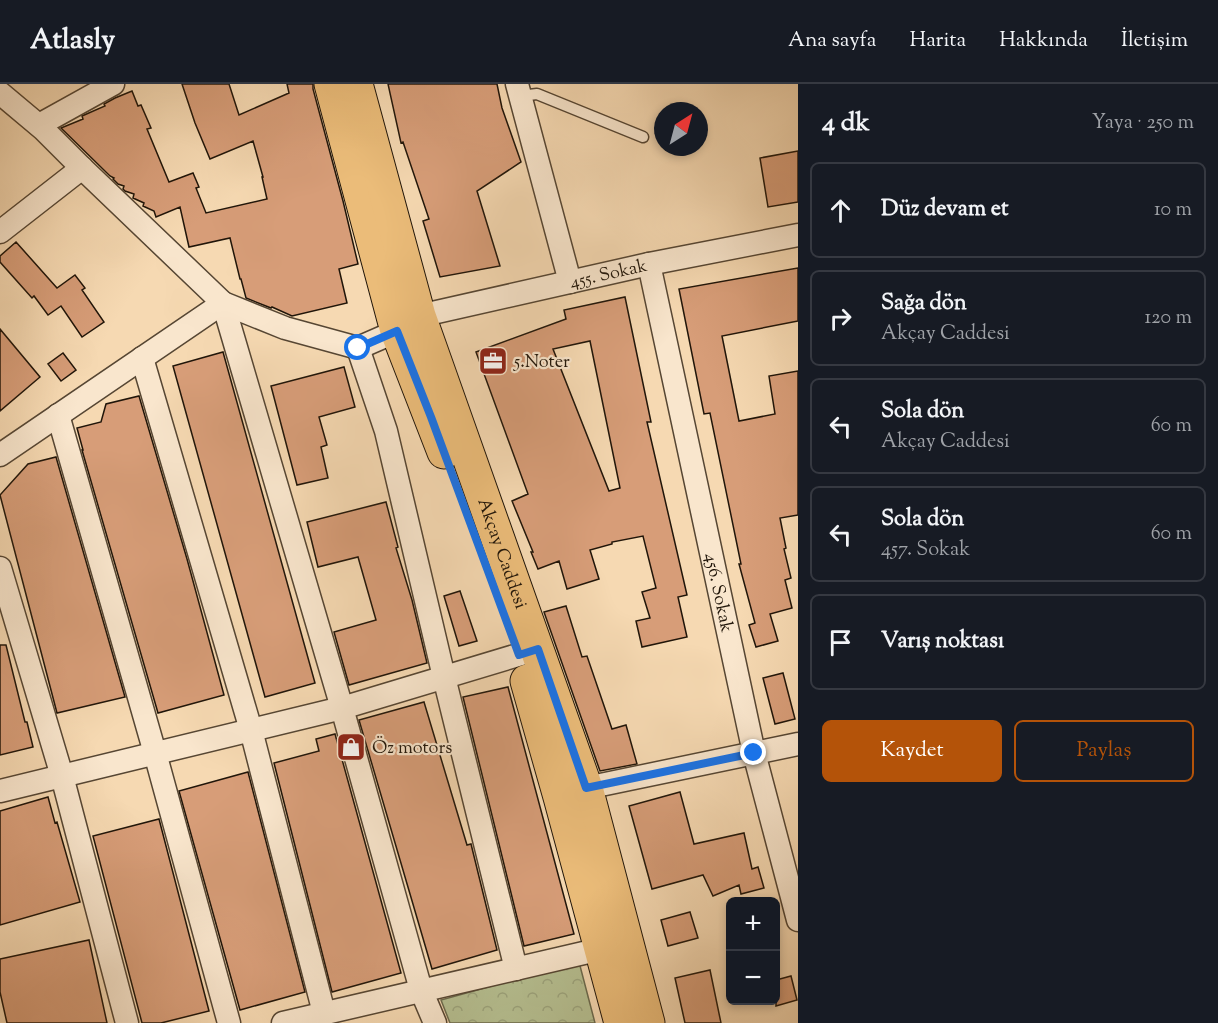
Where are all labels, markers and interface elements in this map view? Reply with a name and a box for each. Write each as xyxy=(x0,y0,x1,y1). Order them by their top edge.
text: Atlasly xyxy=(30,21,115,61)
text: Ana sayfa xyxy=(788,26,877,56)
text: Harita xyxy=(910,26,966,56)
text: Hakkında xyxy=(999,26,1088,56)
text: İletişim xyxy=(1121,26,1188,56)
north arrow xyxy=(654,102,708,156)
text: 4 dk xyxy=(822,105,870,142)
text: Yaya · 250 m xyxy=(1092,109,1194,138)
icon: ahead xyxy=(824,194,857,227)
text: Düz devam et xyxy=(881,194,1008,226)
text: 10 m xyxy=(1154,196,1192,225)
street label: 455. Sokak xyxy=(568,254,650,296)
text: Sağa dön xyxy=(881,288,967,320)
icon: right xyxy=(824,302,857,335)
text: 120 m xyxy=(1144,304,1192,333)
text: Akçay Caddesi xyxy=(881,320,1010,349)
route start xyxy=(344,334,370,360)
office icon: 5.Noter xyxy=(477,345,509,377)
place label: 5.Noter xyxy=(513,350,570,376)
text: Sola dön xyxy=(881,396,964,428)
icon: left xyxy=(824,410,857,443)
text: 60 m xyxy=(1151,412,1192,441)
text: Akçay Caddesi xyxy=(881,428,1010,457)
street label: Akçay Caddesi xyxy=(469,495,533,613)
text: Sola dön xyxy=(881,504,964,536)
icon: left xyxy=(824,518,857,551)
text: 60 m xyxy=(1151,520,1192,549)
text: 457. Sokak xyxy=(881,536,970,565)
street label: 456. Sokak xyxy=(696,551,739,635)
icon: arrive xyxy=(824,626,857,659)
text: Varış noktası xyxy=(881,626,1004,658)
button: Kaydet xyxy=(822,720,1002,782)
button: Paylaş xyxy=(1014,720,1194,782)
shop icon: Öz motors xyxy=(335,731,367,763)
place label: Öz motors xyxy=(372,736,452,762)
route end xyxy=(740,739,766,765)
map controls xyxy=(726,897,780,1005)
button: + xyxy=(726,897,780,951)
button: − xyxy=(726,951,780,1005)

